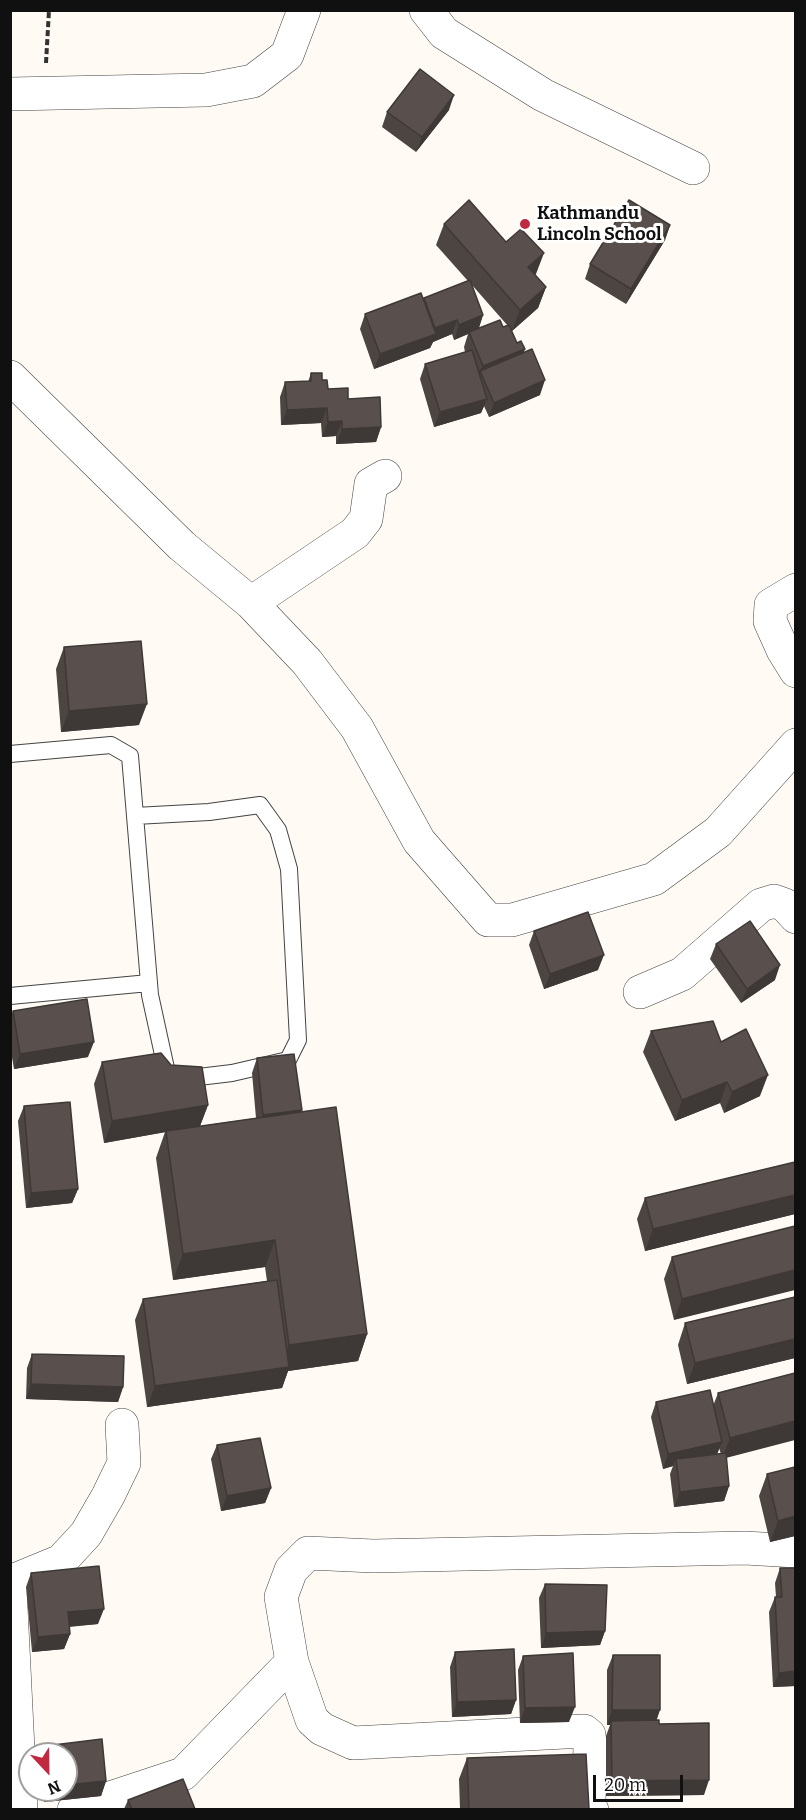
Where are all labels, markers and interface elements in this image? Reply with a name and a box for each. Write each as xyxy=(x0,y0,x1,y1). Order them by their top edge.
place label: Kathmandu Lincoln School xyxy=(537,203,662,246)
marker: Kathmandu Lincoln School xyxy=(518,217,532,231)
north arrow xyxy=(18,1742,78,1802)
scale bar xyxy=(596,1763,686,1801)
text: 20 m xyxy=(604,1774,646,1796)
text: N xyxy=(45,1776,63,1798)

